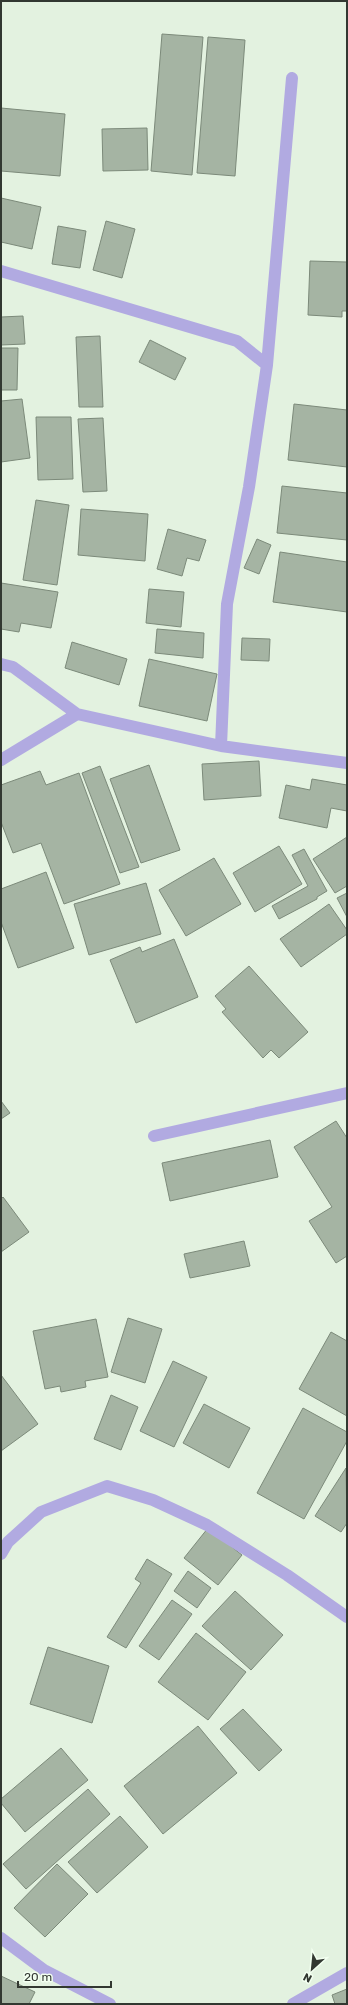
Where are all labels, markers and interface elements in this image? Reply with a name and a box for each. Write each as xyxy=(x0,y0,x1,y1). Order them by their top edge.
north arrow xyxy=(292,1949,332,1989)
scale bar xyxy=(18,1963,111,1989)
text: 20 m xyxy=(24,1970,52,1984)
text: N xyxy=(301,1970,314,1985)

